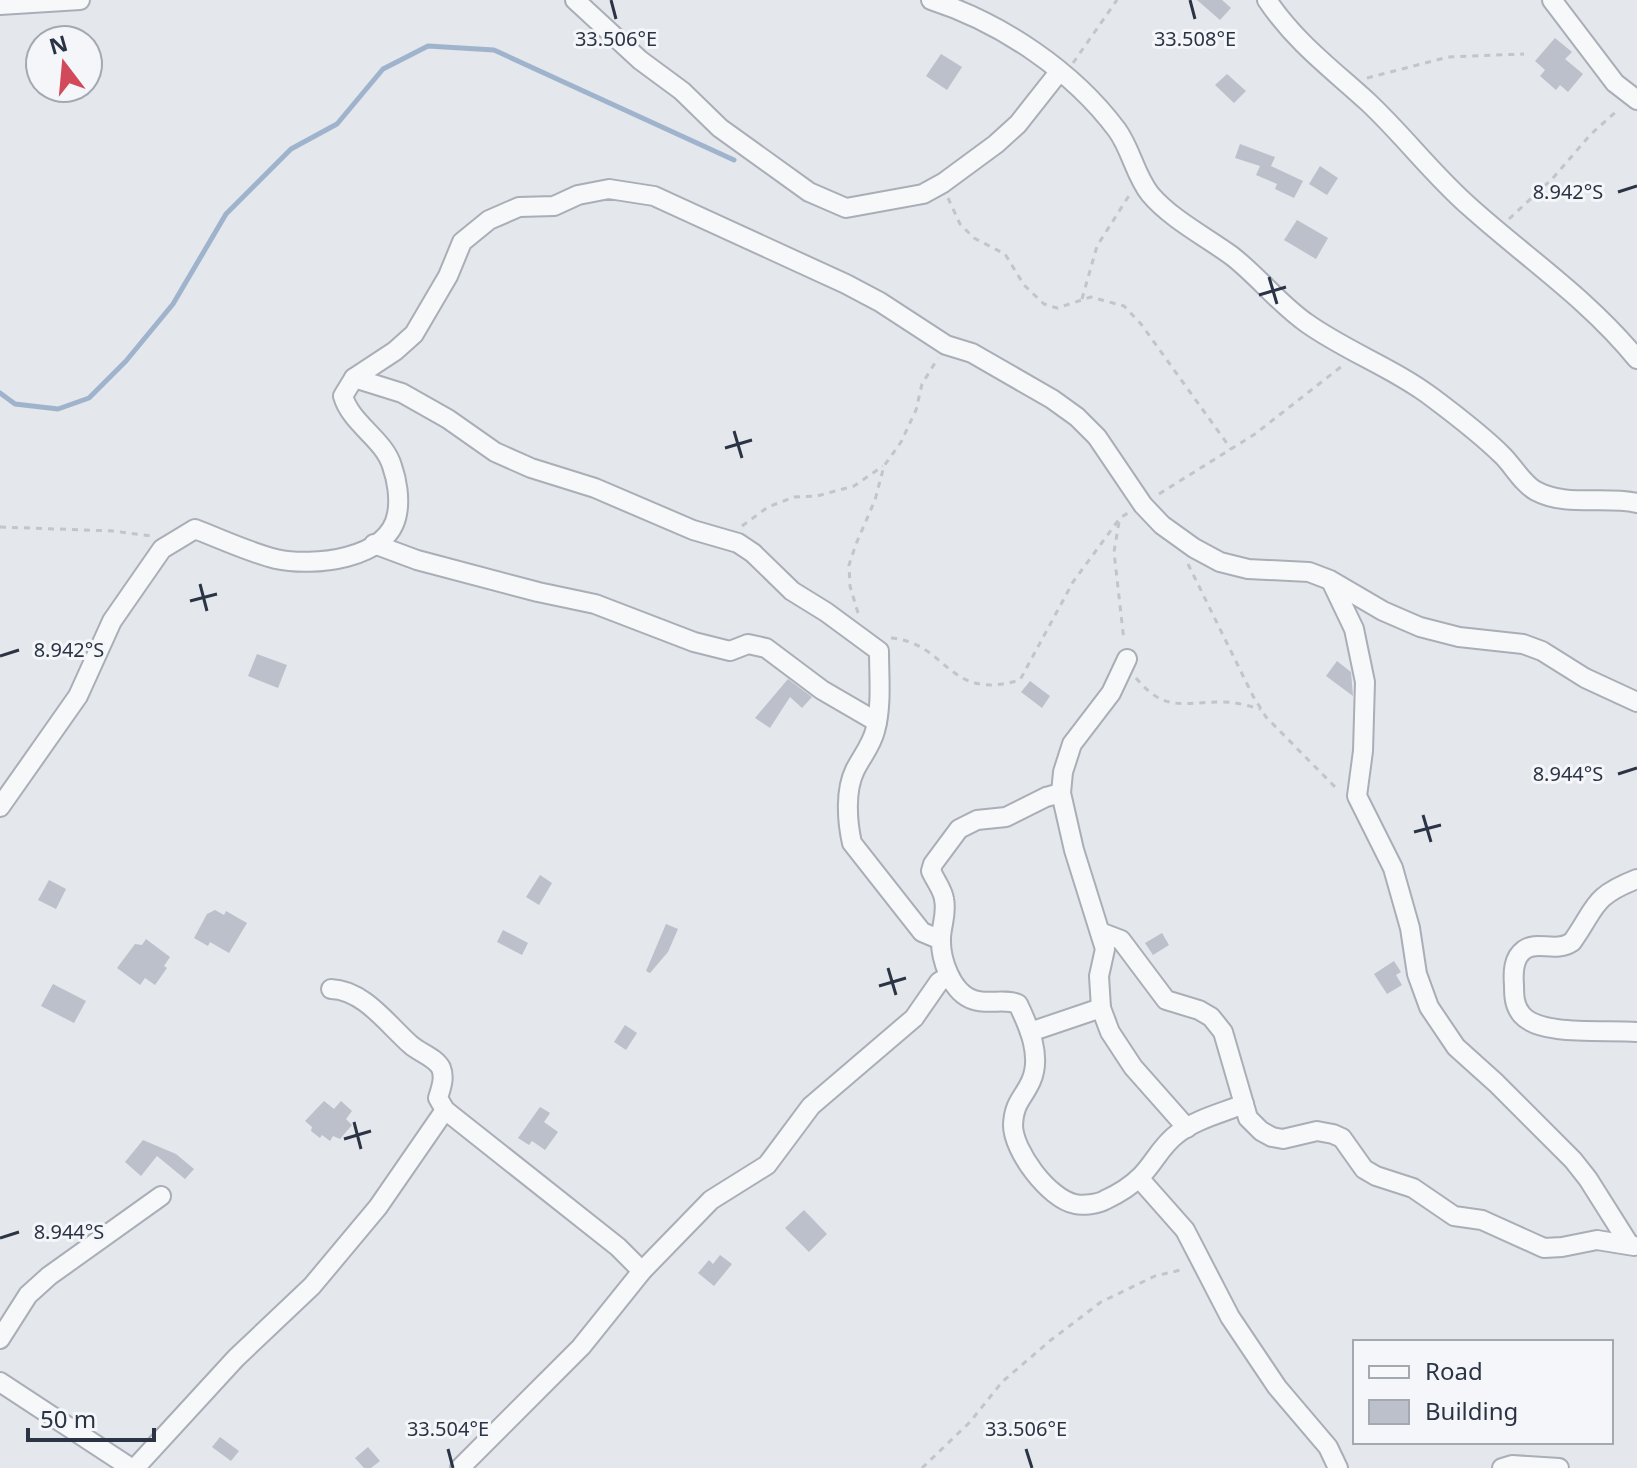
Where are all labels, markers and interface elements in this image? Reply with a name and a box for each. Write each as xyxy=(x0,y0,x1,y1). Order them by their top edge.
north arrow xyxy=(24,24,104,104)
text: 33.506°E xyxy=(575,25,657,52)
text: 33.508°E xyxy=(1154,25,1236,52)
text: N xyxy=(45,27,71,61)
text: 8.942°S xyxy=(1533,178,1603,205)
text: 8.942°S xyxy=(34,636,104,663)
text: 8.944°S xyxy=(1533,760,1603,787)
text: 8.944°S xyxy=(34,1218,104,1245)
legend xyxy=(1353,1340,1613,1444)
text: Road xyxy=(1425,1354,1483,1387)
scale bar xyxy=(28,1392,154,1442)
text: Building xyxy=(1425,1394,1518,1427)
text: 50 m xyxy=(40,1402,96,1435)
text: 33.504°E xyxy=(407,1415,489,1442)
text: 33.506°E xyxy=(985,1415,1067,1442)

